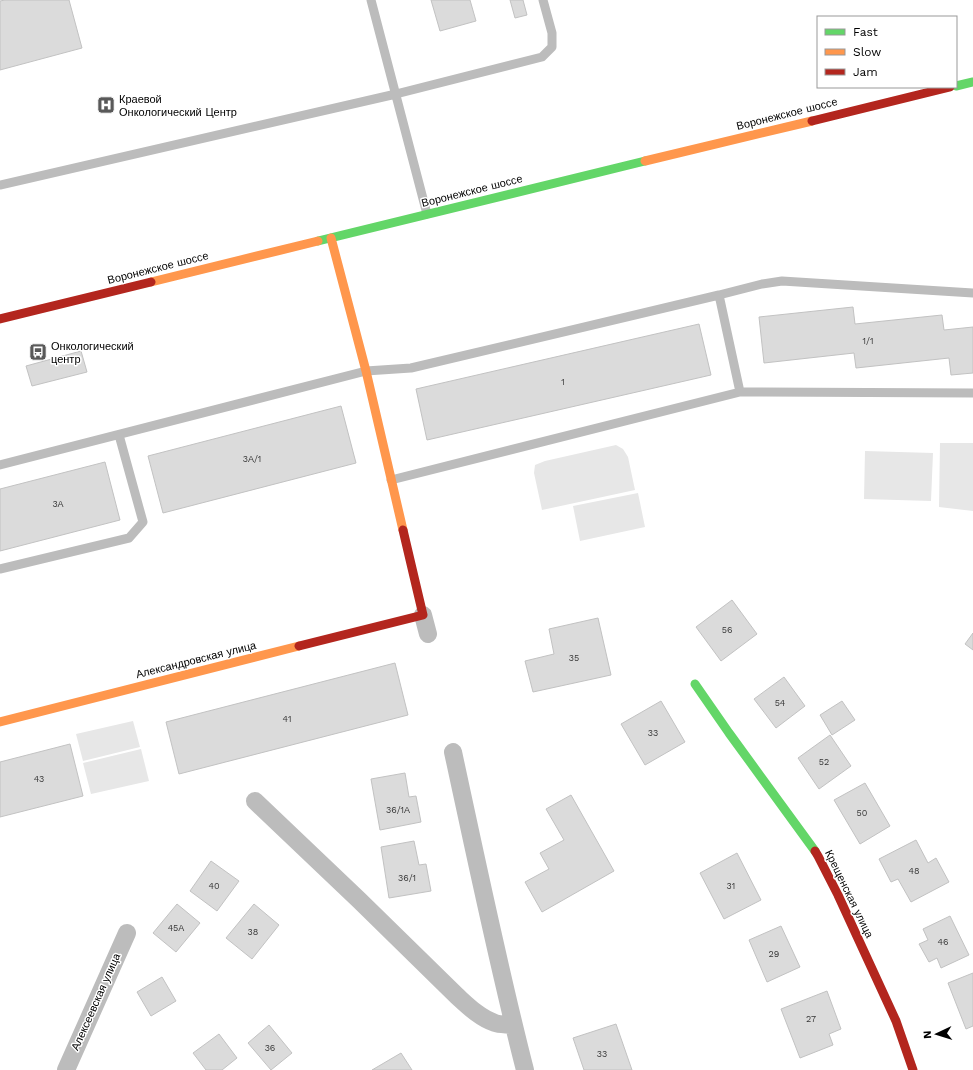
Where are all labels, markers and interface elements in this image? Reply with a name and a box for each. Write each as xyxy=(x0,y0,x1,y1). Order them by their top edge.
legend xyxy=(817,16,957,88)
text: Fast xyxy=(853,25,878,39)
text: Slow xyxy=(853,45,881,59)
text: Jam xyxy=(853,65,878,79)
place label: Краевой Онкологический Центр xyxy=(119,93,237,119)
hospital icon: Краевой Онкологический Центр xyxy=(96,95,116,115)
street label: Воронежское шоссе xyxy=(735,95,839,133)
street label: Воронежское шоссе xyxy=(420,172,524,210)
street label: Воронежское шоссе xyxy=(106,249,210,287)
house number: 1/1 xyxy=(863,336,873,346)
place label: Онкологический центр xyxy=(51,340,134,366)
bus stop icon: Онкологический центр xyxy=(28,342,48,362)
house number: 1 xyxy=(561,377,565,387)
house number: 3А/1 xyxy=(243,454,261,464)
house number: 3А xyxy=(52,499,64,509)
house number: 56 xyxy=(722,625,732,635)
street label: Александровская улица xyxy=(135,639,258,681)
house number: 35 xyxy=(569,653,579,663)
house number: 54 xyxy=(775,698,786,708)
house number: 41 xyxy=(283,714,291,724)
house number: 33 xyxy=(648,728,658,738)
house number: 52 xyxy=(819,757,829,767)
house number: 43 xyxy=(34,774,44,784)
house number: 36/1А xyxy=(386,805,410,815)
house number: 50 xyxy=(857,808,868,818)
street label: Крещенская улица xyxy=(822,848,876,941)
house number: 48 xyxy=(908,866,920,876)
house number: 36/1 xyxy=(398,873,416,883)
house number: 40 xyxy=(208,881,220,891)
house number: 31 xyxy=(727,881,735,891)
house number: 45А xyxy=(168,923,184,933)
house number: 38 xyxy=(248,927,258,937)
house number: 46 xyxy=(938,937,948,947)
house number: 29 xyxy=(769,949,779,959)
street label: Алексеевская улица xyxy=(69,951,124,1053)
house number: 27 xyxy=(806,1014,816,1024)
north arrow xyxy=(917,1014,957,1054)
text: N xyxy=(921,1030,934,1039)
house number: 36 xyxy=(265,1043,275,1053)
house number: 33 xyxy=(597,1049,607,1059)

